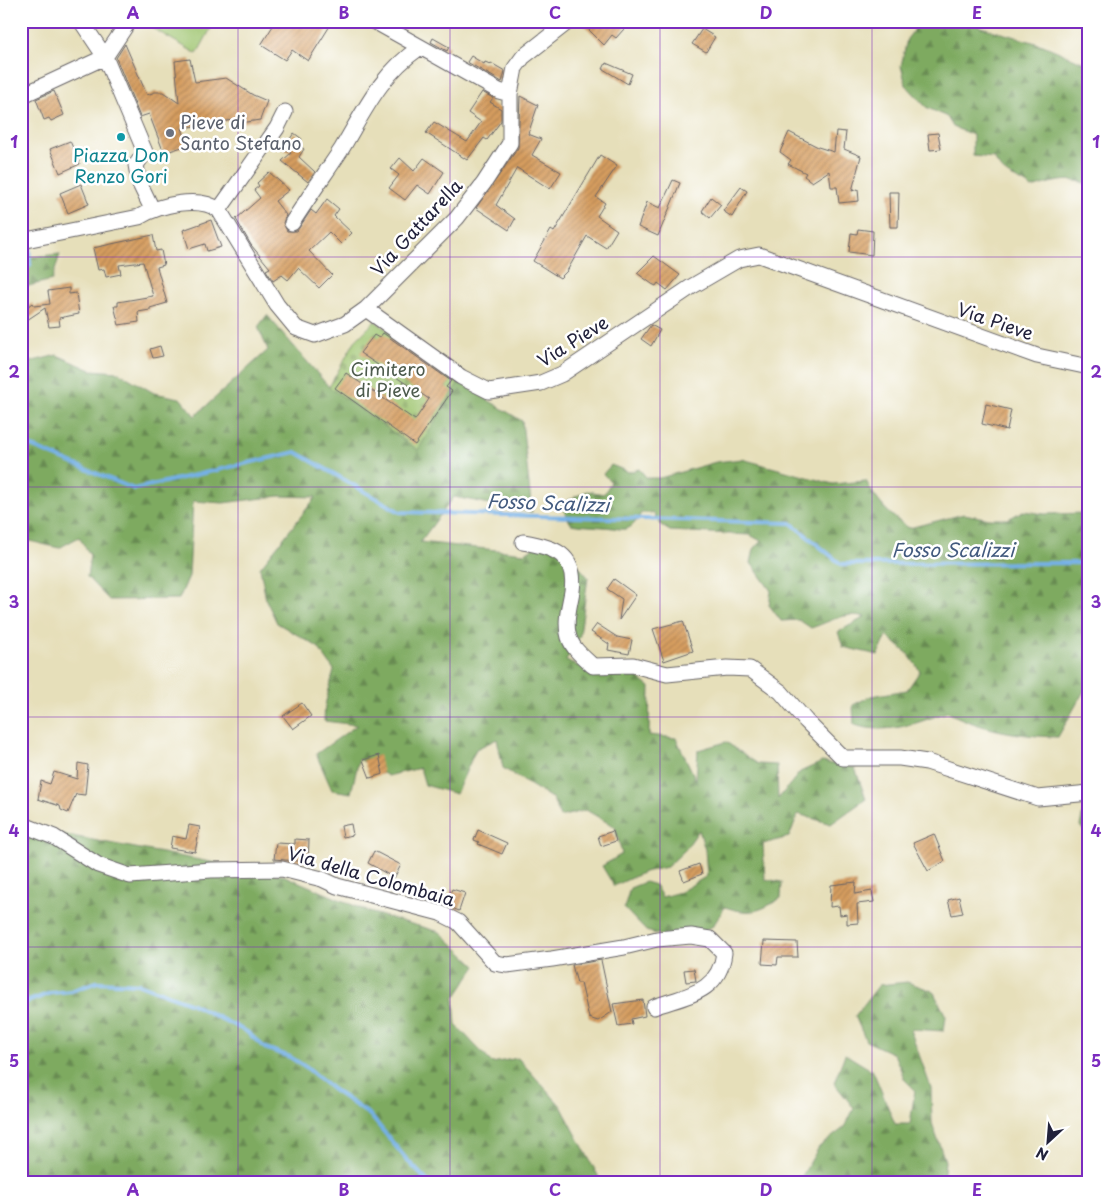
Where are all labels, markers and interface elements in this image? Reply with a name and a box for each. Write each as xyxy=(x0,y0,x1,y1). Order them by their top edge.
text: A xyxy=(127,0,140,24)
text: B xyxy=(339,0,350,24)
text: C xyxy=(549,0,561,24)
text: D xyxy=(760,0,772,24)
text: E xyxy=(972,0,982,24)
place label: Pieve di Santo Stefano xyxy=(180,108,302,156)
marker: Pieve di Santo Stefano xyxy=(164,127,176,139)
text: 1 xyxy=(10,129,18,153)
text: 1 xyxy=(1092,129,1100,153)
marker: Piazza Don Renzo Gori xyxy=(115,131,127,143)
place label: Piazza Don Renzo Gori xyxy=(73,141,169,189)
street label: Via Gattarella xyxy=(364,172,469,282)
street label: Via Pieve xyxy=(954,295,1037,346)
street label: Via Pieve xyxy=(532,308,613,373)
park label: Cimitero di Pieve xyxy=(351,355,425,403)
text: 2 xyxy=(8,359,20,383)
text: 2 xyxy=(1090,359,1102,383)
water label: Fosso Scalizzi xyxy=(486,486,613,518)
water label: Fosso Scalizzi xyxy=(892,535,1017,563)
text: 3 xyxy=(9,589,19,613)
text: 3 xyxy=(1091,589,1101,613)
text: 4 xyxy=(9,818,20,842)
text: 4 xyxy=(1091,818,1102,842)
street label: Via della Colombaia xyxy=(285,839,459,913)
text: 5 xyxy=(9,1048,19,1072)
text: 5 xyxy=(1091,1048,1101,1072)
north arrow xyxy=(1022,1116,1072,1166)
text: N xyxy=(1032,1142,1052,1166)
text: A xyxy=(127,1177,140,1201)
text: B xyxy=(339,1177,350,1201)
text: C xyxy=(549,1177,561,1201)
text: D xyxy=(760,1177,772,1201)
text: E xyxy=(972,1177,982,1201)

